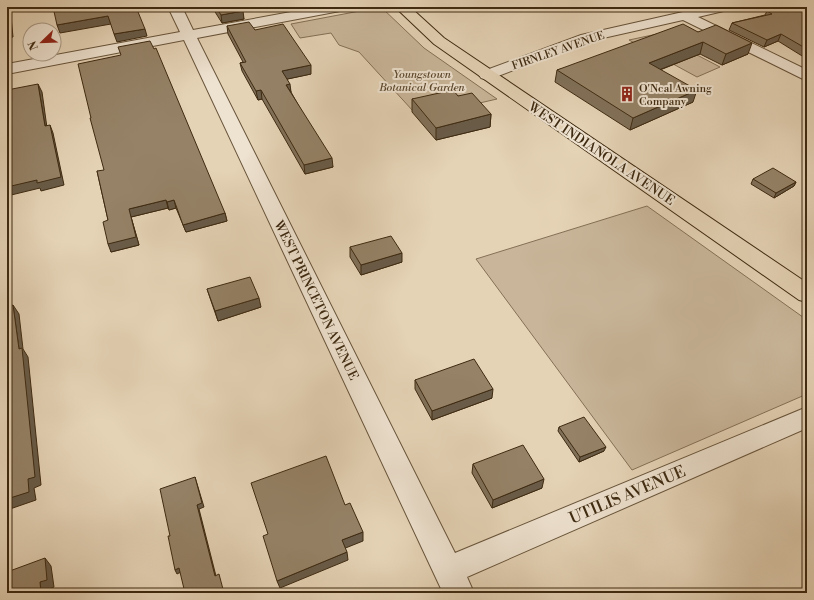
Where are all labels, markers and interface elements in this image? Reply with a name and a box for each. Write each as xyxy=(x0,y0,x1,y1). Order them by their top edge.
north arrow xyxy=(22,22,62,62)
street label: FIRNLEY AVENUE xyxy=(510,28,607,73)
text: N xyxy=(25,39,42,52)
park label: Youngstown Botanical Garden xyxy=(378,68,466,95)
place label: O'Neal Awning Company xyxy=(639,82,712,109)
building icon: O'Neal Awning Company xyxy=(618,85,636,103)
street label: WEST INDIANOLA AVENUE xyxy=(524,98,678,209)
street label: WEST PRINCETON AVENUE xyxy=(270,217,362,383)
street label: UTILIS AVENUE xyxy=(566,461,689,528)

